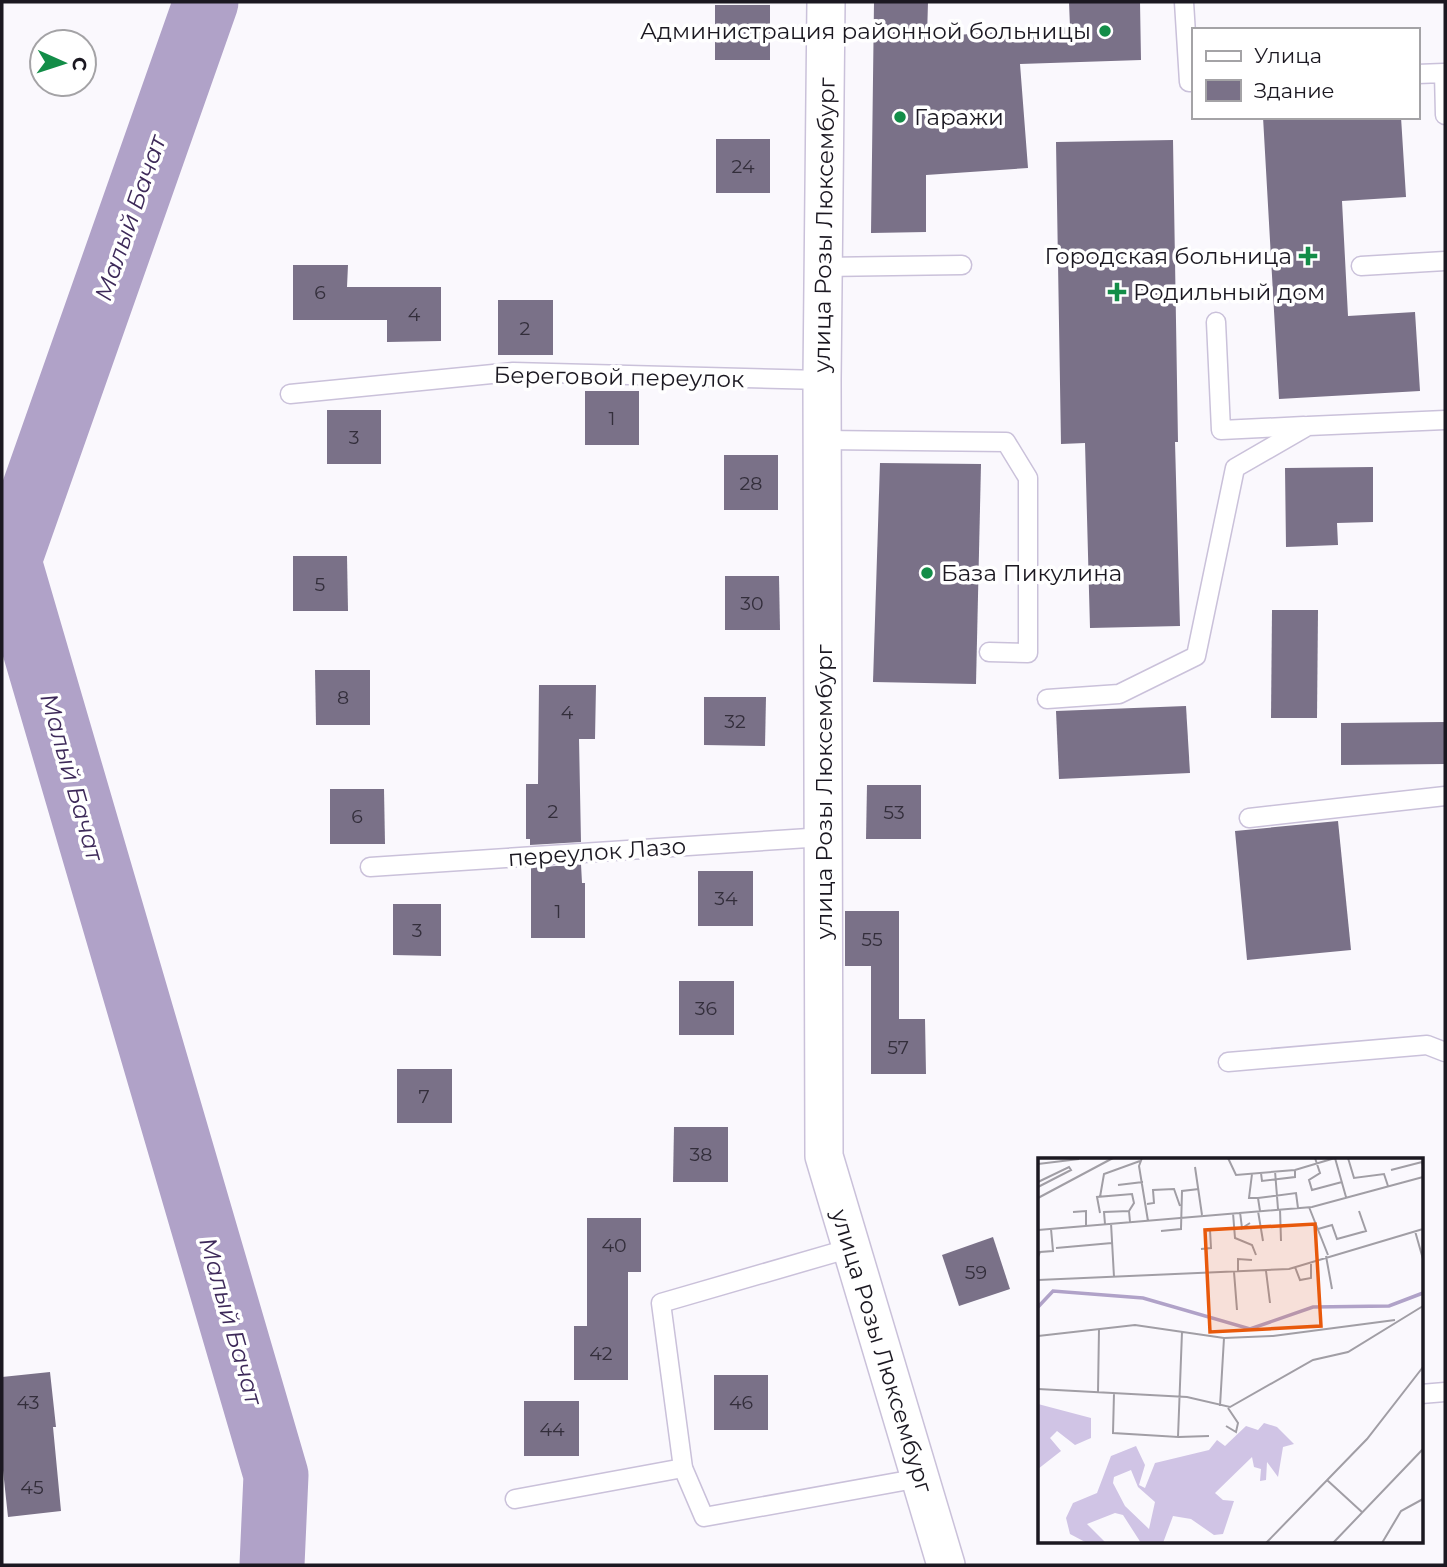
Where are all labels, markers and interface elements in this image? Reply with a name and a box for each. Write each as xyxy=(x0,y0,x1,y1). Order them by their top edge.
place label: Администрация районной больницы xyxy=(640,17,1091,45)
marker: Администрация районной больницы xyxy=(1097,23,1113,39)
north arrow xyxy=(28,28,98,98)
legend xyxy=(1192,28,1419,119)
text: Улица xyxy=(1254,43,1322,68)
text: С xyxy=(68,56,91,72)
street label: улица Розы Люксембург xyxy=(807,77,841,374)
text: Здание xyxy=(1254,78,1335,103)
place label: Гаражи xyxy=(914,103,1004,131)
marker: Гаражи xyxy=(892,109,908,125)
water label: Малый Бачат xyxy=(88,130,172,304)
house number: 24 xyxy=(732,155,755,178)
place label: Городская больница xyxy=(1045,242,1292,270)
marker: Городская больница xyxy=(1298,246,1318,266)
place label: Родильный дом xyxy=(1133,278,1325,306)
house number: 6 xyxy=(314,281,326,304)
marker: Родильный дом xyxy=(1107,282,1127,302)
house number: 4 xyxy=(408,303,421,326)
house number: 2 xyxy=(520,317,531,340)
street label: Береговой переулок xyxy=(493,361,745,393)
house number: 1 xyxy=(609,407,615,430)
house number: 3 xyxy=(349,426,359,449)
house number: 28 xyxy=(740,472,762,495)
place label: База Пикулина xyxy=(941,559,1122,587)
marker: База Пикулина xyxy=(919,565,935,581)
house number: 5 xyxy=(315,573,326,596)
house number: 30 xyxy=(740,592,764,615)
street label: улица Розы Люксембург xyxy=(810,644,838,941)
house number: 8 xyxy=(337,686,349,709)
water label: Малый Бачат xyxy=(34,690,110,866)
house number: 4 xyxy=(561,701,574,724)
house number: 32 xyxy=(724,710,746,733)
house number: 2 xyxy=(548,800,559,823)
house number: 53 xyxy=(883,801,905,824)
house number: 6 xyxy=(351,805,363,828)
street label: переулок Лазо xyxy=(507,832,687,872)
house number: 34 xyxy=(714,887,738,910)
house number: 1 xyxy=(555,900,561,923)
house number: 3 xyxy=(412,919,422,942)
house number: 55 xyxy=(861,928,883,951)
house number: 36 xyxy=(695,997,717,1020)
house number: 57 xyxy=(887,1036,909,1059)
house number: 7 xyxy=(418,1085,430,1108)
house number: 38 xyxy=(690,1143,712,1166)
inset map xyxy=(1038,1158,1422,1542)
street label: улица Розы Люксембург xyxy=(825,1205,939,1496)
water label: Малый Бачат xyxy=(193,1234,269,1410)
house number: 40 xyxy=(601,1234,627,1257)
house number: 59 xyxy=(965,1261,987,1284)
house number: 42 xyxy=(589,1342,613,1365)
house number: 43 xyxy=(17,1391,40,1414)
house number: 46 xyxy=(729,1391,753,1414)
house number: 44 xyxy=(539,1418,565,1441)
house number: 45 xyxy=(20,1476,44,1499)

